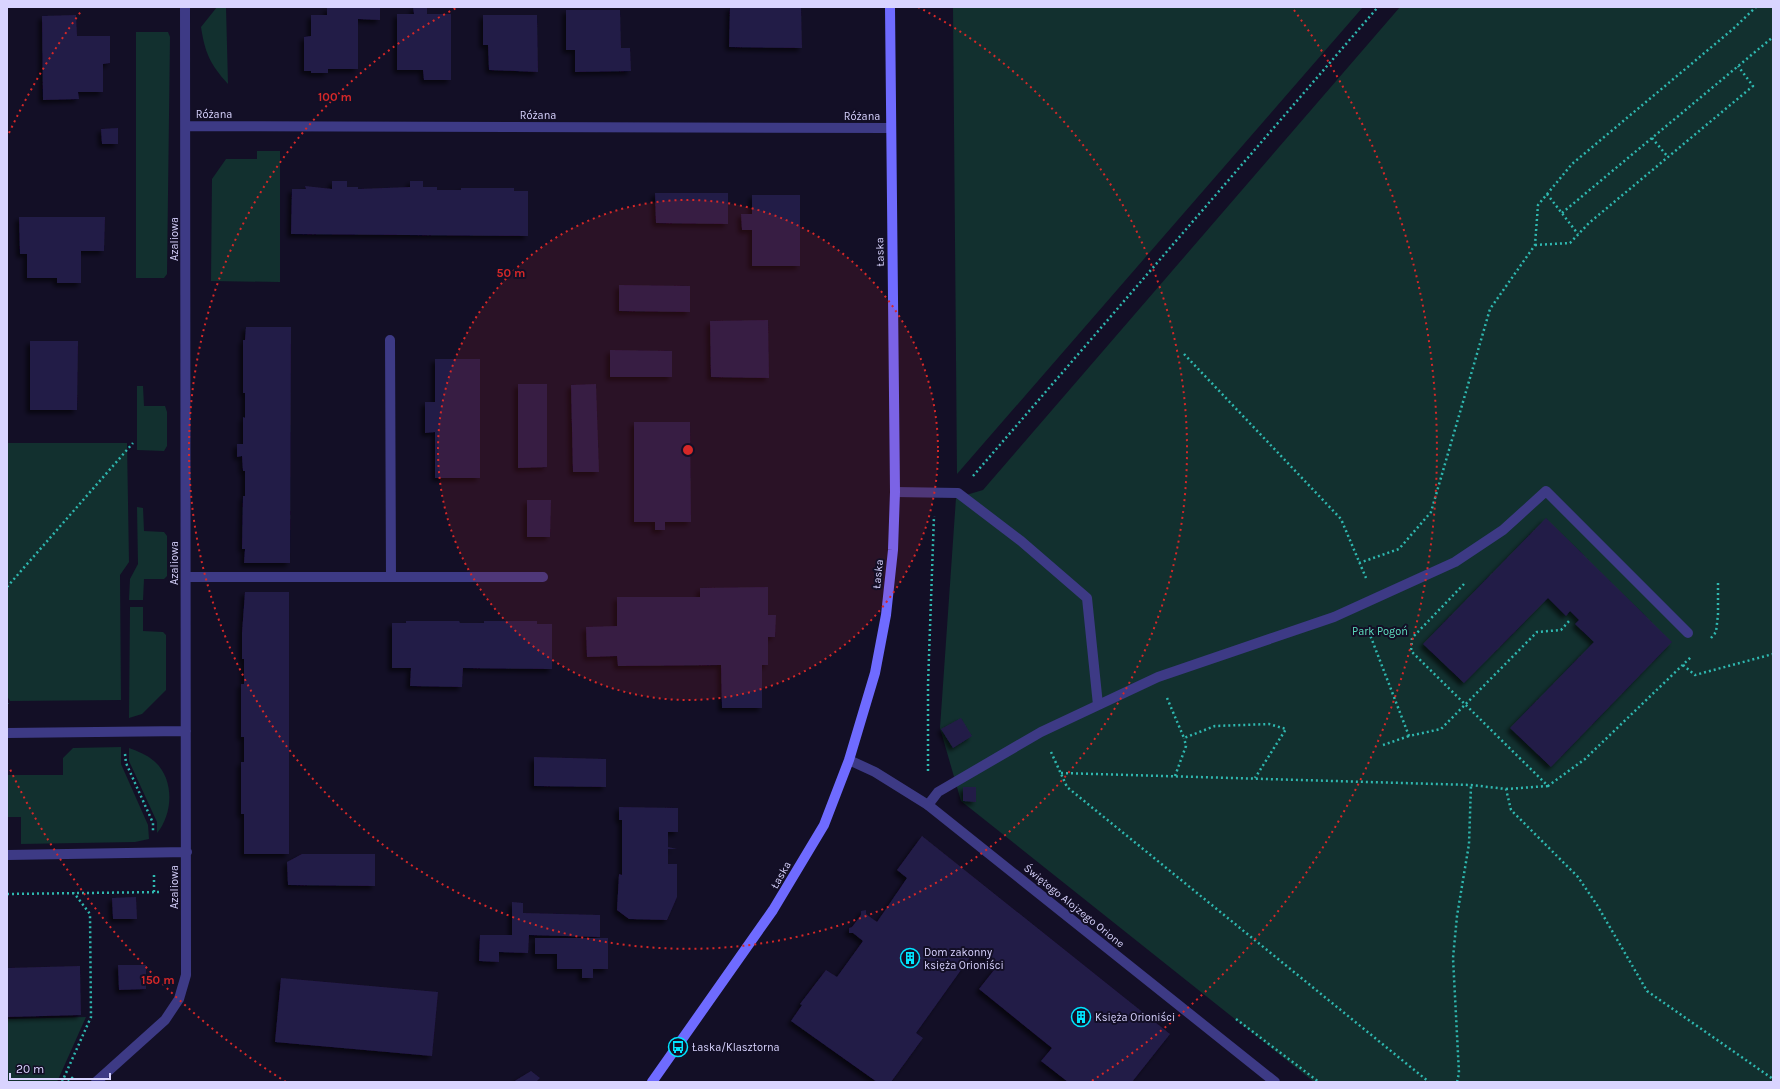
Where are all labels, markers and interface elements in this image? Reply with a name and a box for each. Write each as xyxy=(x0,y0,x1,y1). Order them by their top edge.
text: 100 m xyxy=(318,90,352,104)
street label: Różana xyxy=(196,108,232,121)
street label: Różana xyxy=(520,109,556,122)
street label: Różana xyxy=(844,110,880,123)
street label: Azaliowa xyxy=(168,217,181,261)
street label: Łaska xyxy=(873,237,887,267)
text: 50 m xyxy=(497,266,526,280)
centre of rings xyxy=(681,443,695,457)
street label: Azaliowa xyxy=(168,541,181,585)
street label: Łaska xyxy=(870,559,886,589)
park label: Park Pogoń xyxy=(1352,625,1408,638)
street label: Łaska xyxy=(768,859,794,891)
street label: Świętego Alojzego Orione xyxy=(1021,860,1128,951)
street label: Azaliowa xyxy=(168,865,181,909)
place label: Dom zakonny księża Orioniści xyxy=(924,946,1004,972)
building icon: Dom zakonny księża Orioniści xyxy=(899,947,921,969)
text: 150 m xyxy=(141,973,175,987)
building icon: Księża Orioniści xyxy=(1070,1006,1092,1028)
place label: Księża Orioniści xyxy=(1095,1011,1175,1024)
bus stop icon: Łaska/Klasztorna xyxy=(667,1036,689,1058)
place label: Łaska/Klasztorna xyxy=(692,1041,780,1054)
scale bar xyxy=(10,1055,110,1081)
text: 20 m xyxy=(16,1062,44,1076)

